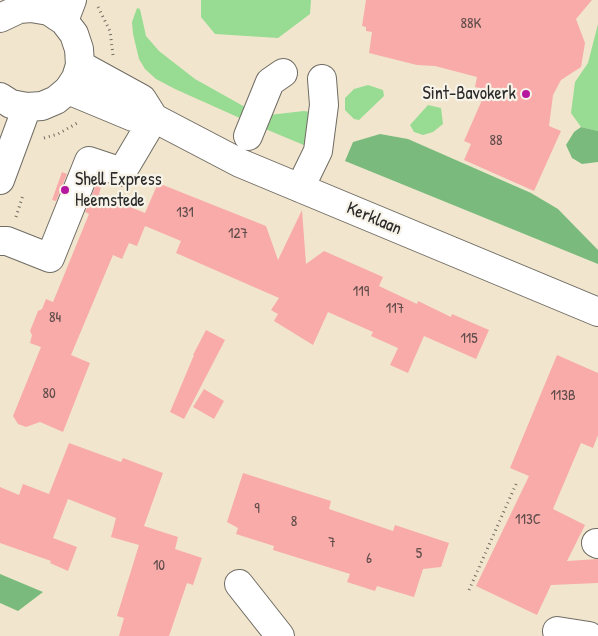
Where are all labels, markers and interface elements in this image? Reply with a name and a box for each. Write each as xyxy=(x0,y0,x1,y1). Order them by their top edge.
house number: 88K xyxy=(461,15,481,33)
place label: Sint-Bavokerk xyxy=(422,83,516,105)
marker: Sint-Bavokerk xyxy=(520,88,532,100)
house number: 88 xyxy=(490,132,502,150)
place label: Shell Express Heemstede xyxy=(75,169,162,212)
marker: Shell Express Heemstede xyxy=(59,184,71,196)
street label: Kerklaan xyxy=(343,198,405,240)
house number: 131 xyxy=(176,204,194,222)
house number: 127 xyxy=(228,225,248,243)
house number: 119 xyxy=(353,283,369,301)
house number: 117 xyxy=(386,300,404,318)
house number: 84 xyxy=(49,309,61,327)
house number: 115 xyxy=(460,330,478,348)
house number: 80 xyxy=(42,385,56,403)
house number: 113B xyxy=(550,387,576,405)
house number: 9 xyxy=(254,500,260,518)
house number: 113C xyxy=(515,511,541,529)
house number: 8 xyxy=(291,513,297,531)
house number: 7 xyxy=(328,534,336,552)
house number: 5 xyxy=(416,545,422,563)
house number: 6 xyxy=(366,550,372,568)
house number: 10 xyxy=(153,557,165,575)

